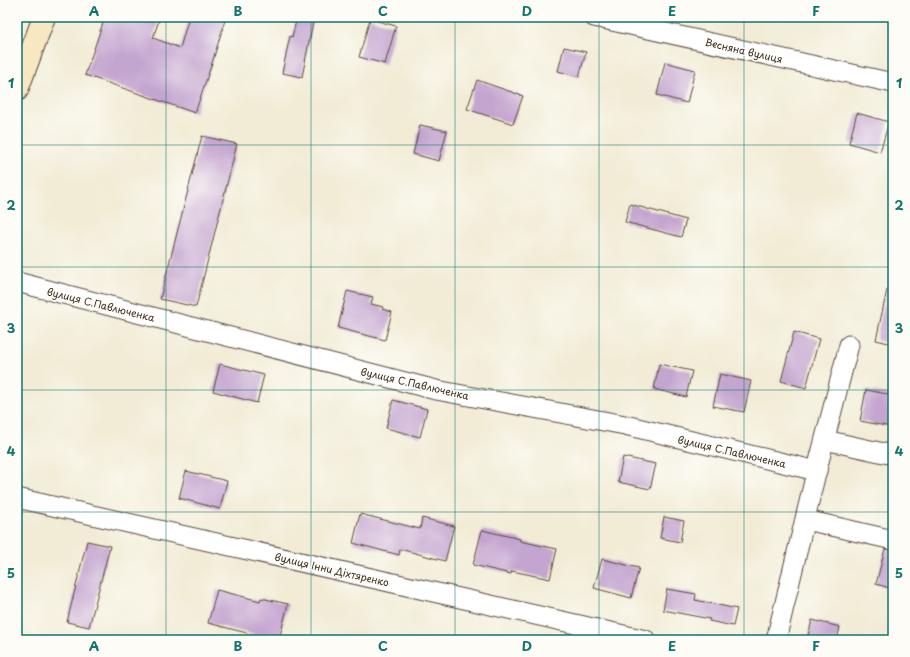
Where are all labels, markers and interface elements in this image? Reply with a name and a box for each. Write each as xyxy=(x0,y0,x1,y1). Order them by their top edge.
text: A xyxy=(89,1,99,20)
text: B xyxy=(234,1,243,20)
text: C xyxy=(378,1,388,20)
text: D xyxy=(522,1,532,20)
text: E xyxy=(668,1,676,20)
text: F xyxy=(812,1,820,20)
street label: Весняна вулиця xyxy=(704,34,784,66)
text: 1 xyxy=(8,73,14,92)
text: 1 xyxy=(896,73,902,92)
text: 2 xyxy=(6,195,16,214)
text: 2 xyxy=(894,195,904,214)
street label: вулиця С.Павлюченка xyxy=(46,283,157,325)
text: 3 xyxy=(7,318,16,337)
text: 3 xyxy=(895,318,904,337)
street label: вулиця С.Павлюченка xyxy=(359,363,471,403)
street label: вулиця С.Павлюченка xyxy=(676,431,788,471)
text: 4 xyxy=(7,441,16,460)
text: 4 xyxy=(895,441,904,460)
street label: вулиця Інни Діхтяренко xyxy=(273,549,391,590)
text: 5 xyxy=(7,563,15,582)
text: 5 xyxy=(895,563,903,582)
text: A xyxy=(89,636,99,655)
text: B xyxy=(234,636,243,655)
text: C xyxy=(378,636,388,655)
text: D xyxy=(522,636,532,655)
text: E xyxy=(668,636,676,655)
text: F xyxy=(812,636,820,655)

